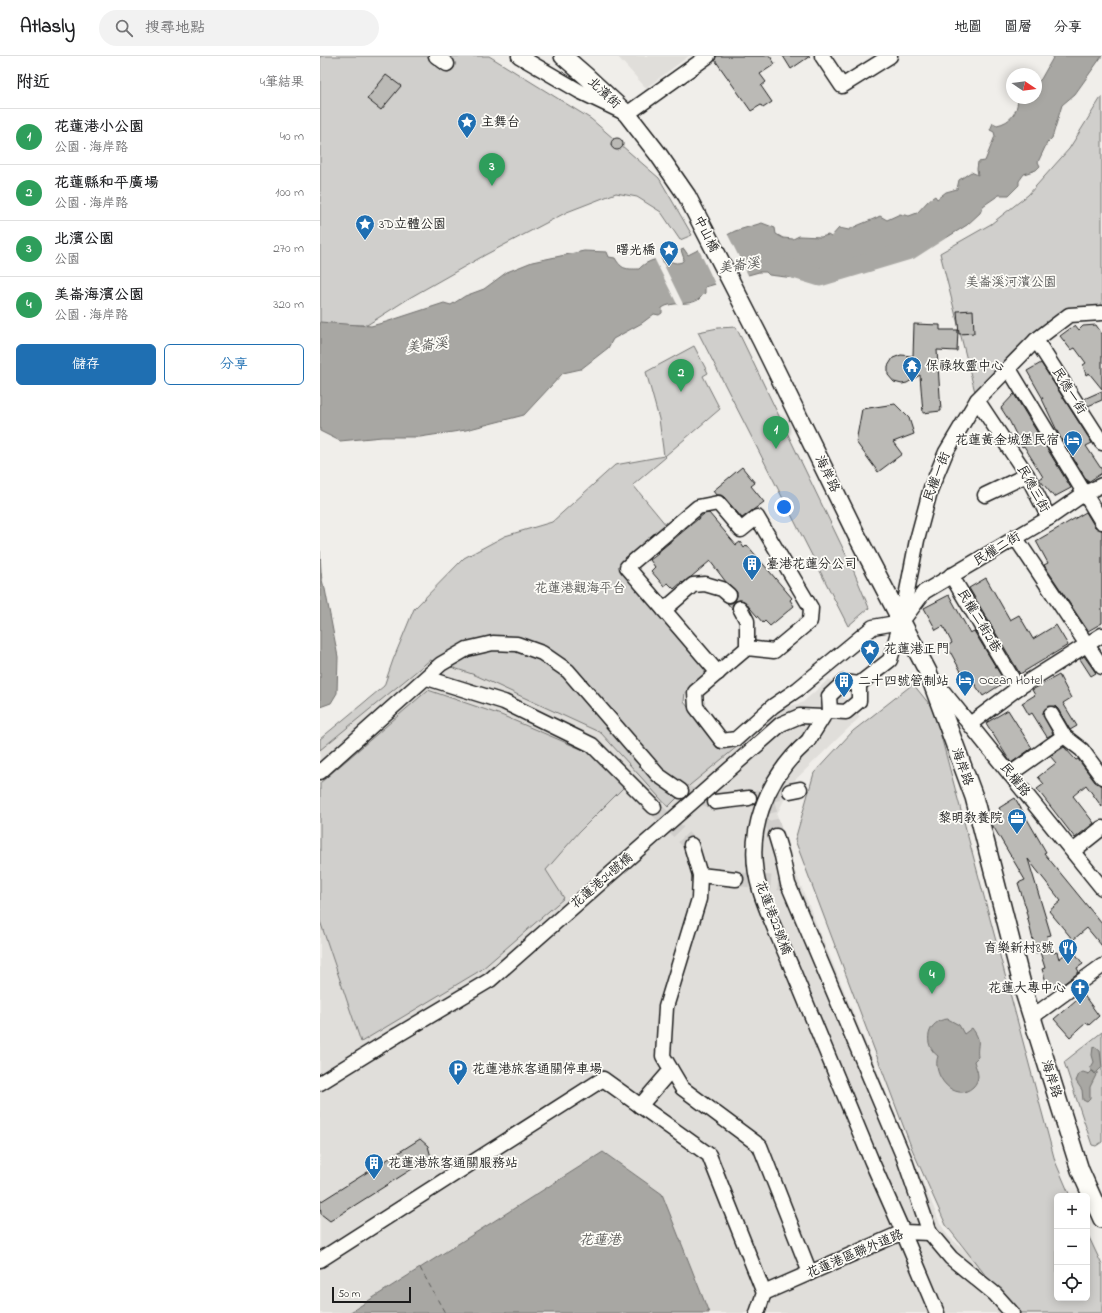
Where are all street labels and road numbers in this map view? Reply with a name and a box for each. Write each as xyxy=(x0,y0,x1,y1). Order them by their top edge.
street label: 北濱街 xyxy=(583,73,625,113)
street label: 中山橋 xyxy=(689,212,723,256)
street label: 民德一街 xyxy=(1047,364,1091,418)
street label: 民權一街 xyxy=(919,449,955,505)
street label: 海岸路 xyxy=(810,452,844,496)
street label: 民德三街 xyxy=(1012,462,1054,516)
street label: 民權二街 xyxy=(970,527,1024,571)
street label: 民權二街2巷 xyxy=(952,585,1006,657)
street label: 海岸路 xyxy=(946,745,978,789)
street label: 民權路 xyxy=(995,759,1035,801)
street label: 花蓮港24號橋 xyxy=(567,849,637,913)
street label: 花蓮港22號橋 xyxy=(750,878,796,958)
street label: 海岸路 xyxy=(1036,1058,1066,1100)
street label: 花蓮港區聯外道路 xyxy=(803,1225,907,1283)

